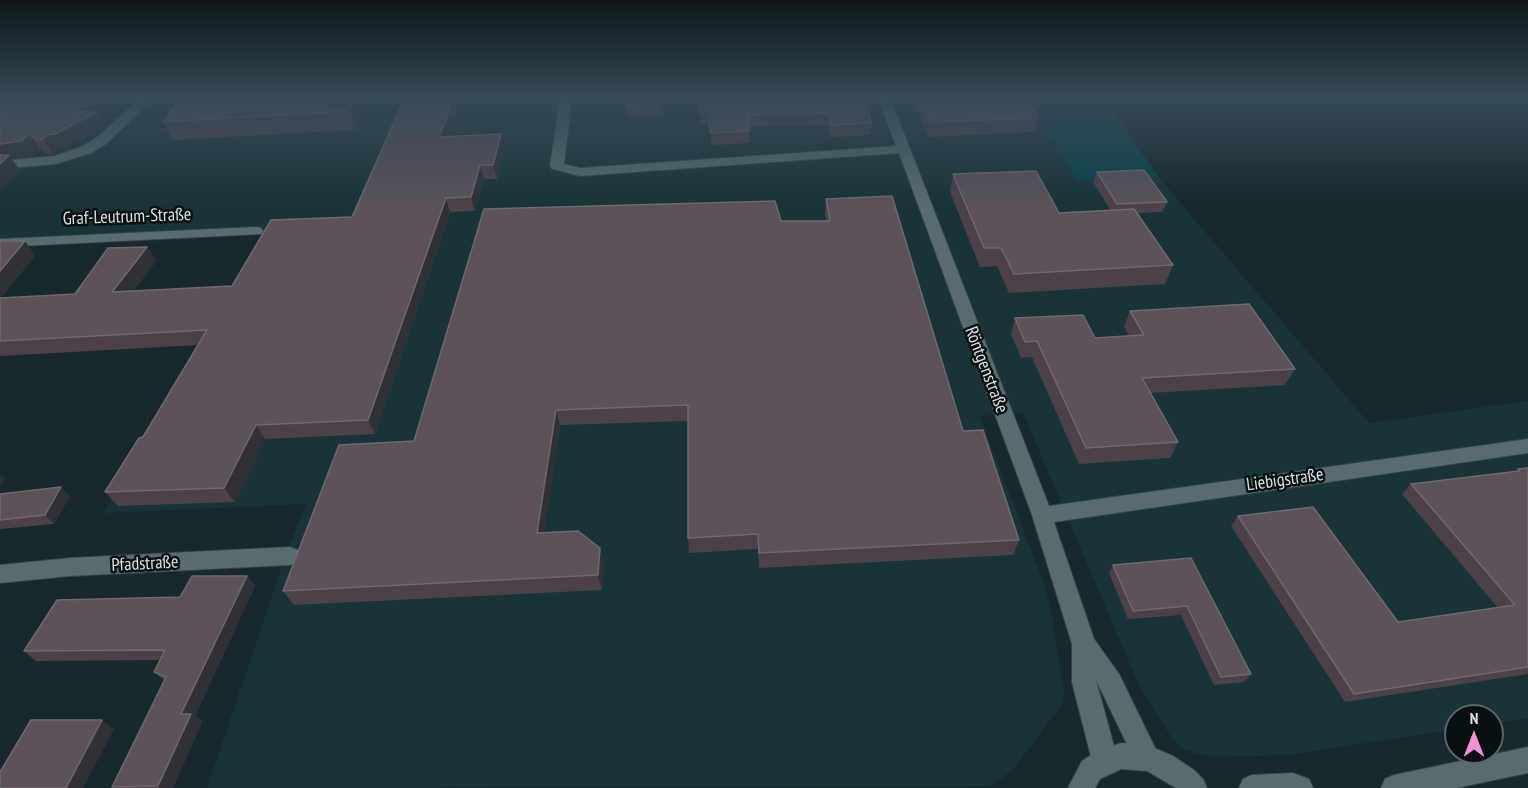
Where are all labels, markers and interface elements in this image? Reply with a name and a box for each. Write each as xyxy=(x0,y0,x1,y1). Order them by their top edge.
street label: Graf-Leutrum-Straße xyxy=(62,204,192,230)
street label: Röntgenstraße xyxy=(960,324,1012,416)
street label: Liebigstraße xyxy=(1245,464,1325,496)
street label: Pfadstraße xyxy=(111,551,179,577)
north arrow xyxy=(1444,704,1504,764)
text: N xyxy=(1470,708,1478,728)

